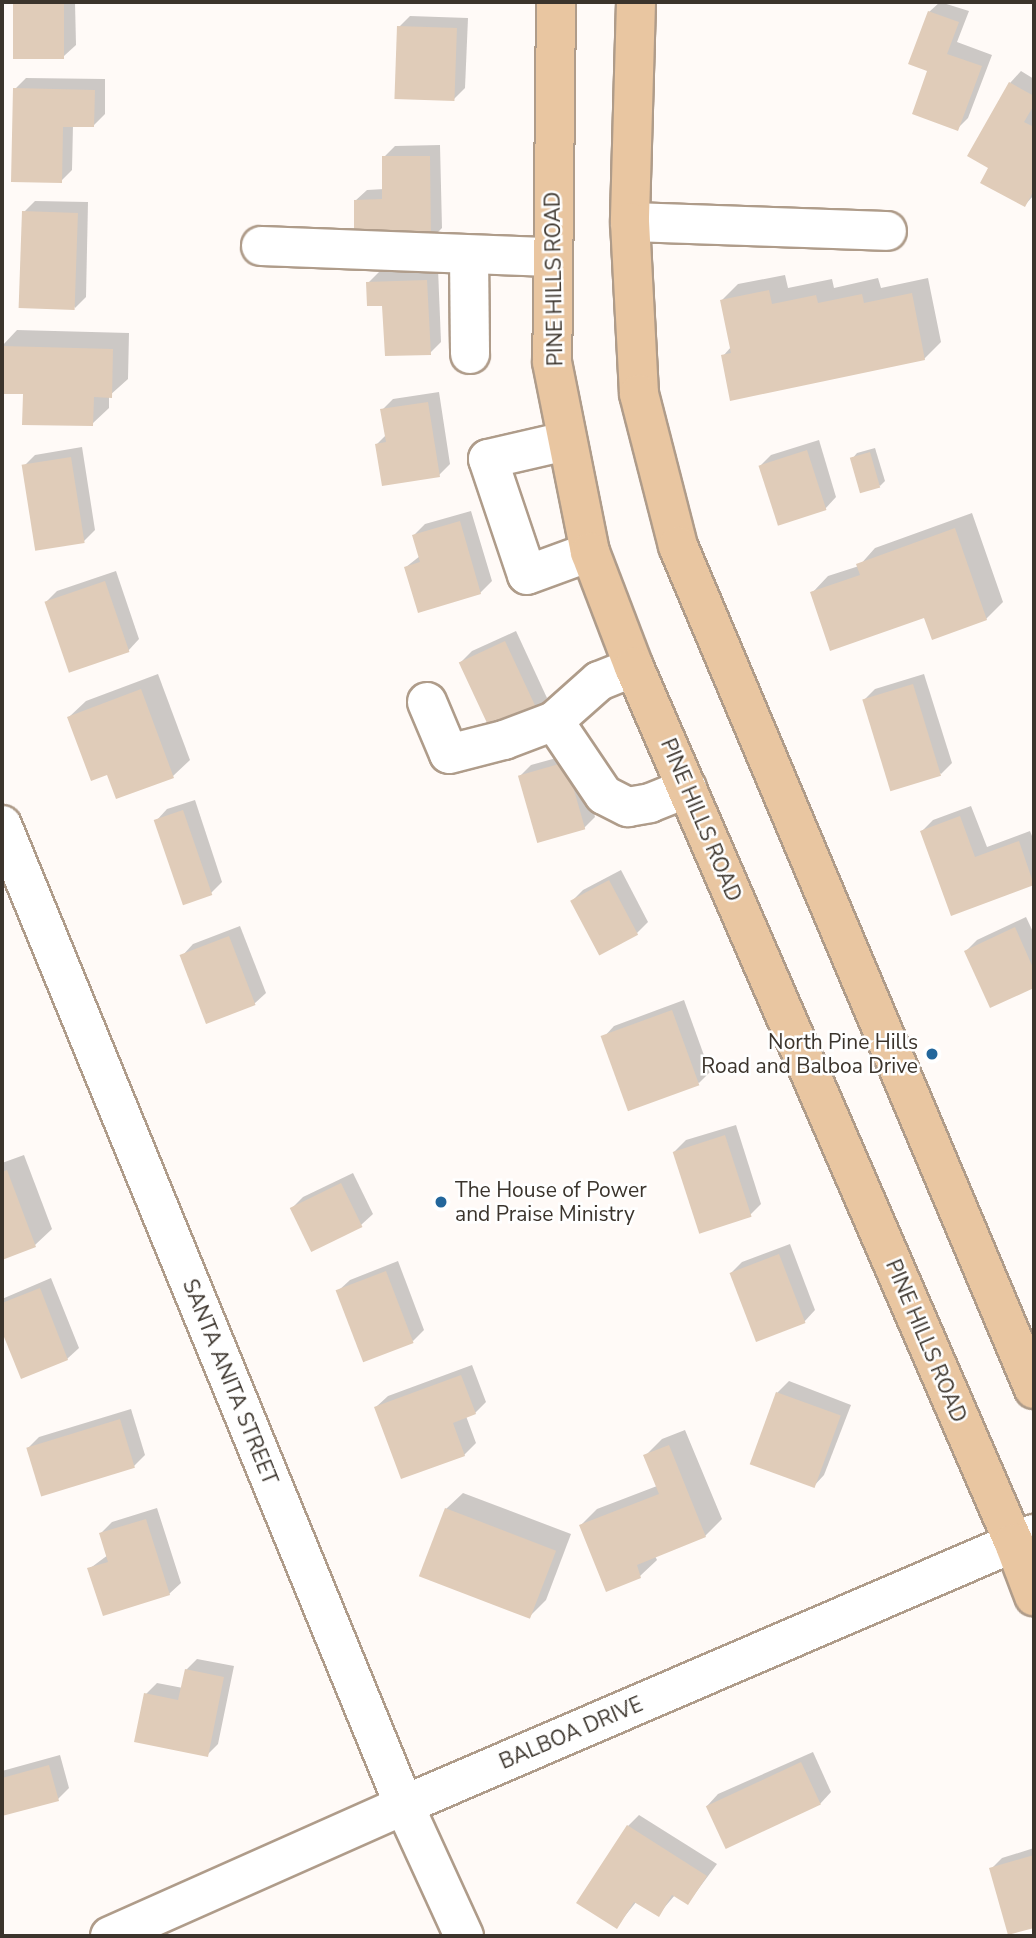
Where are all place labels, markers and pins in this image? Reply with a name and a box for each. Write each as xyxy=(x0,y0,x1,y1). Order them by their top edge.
place label: North Pine Hills Road and Balboa Drive xyxy=(701,1029,918,1079)
marker: North Pine Hills Road and Balboa Drive xyxy=(924,1046,940,1062)
place label: The House of Power and Praise Ministry xyxy=(455,1177,647,1227)
marker: The House of Power and Praise Ministry xyxy=(433,1194,449,1210)

